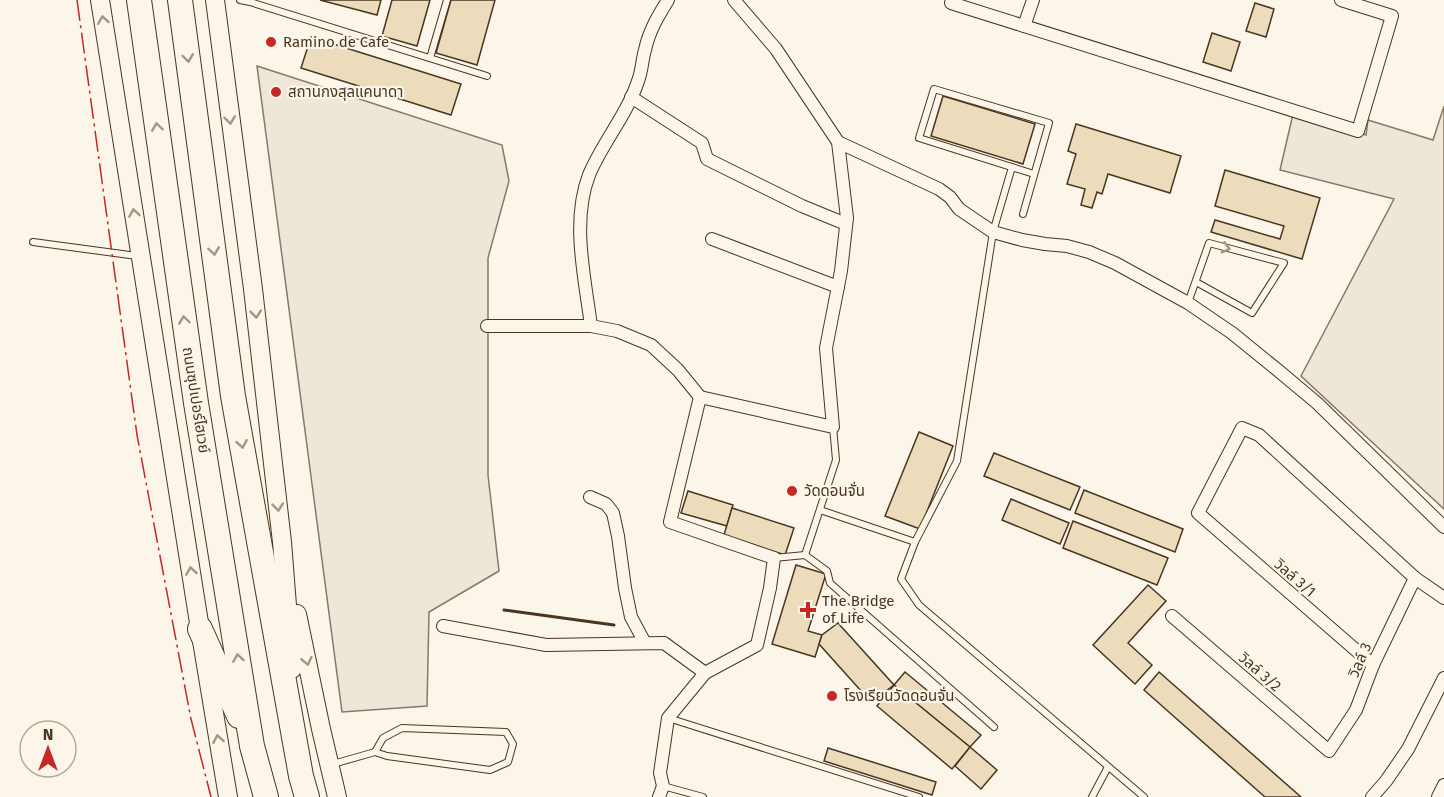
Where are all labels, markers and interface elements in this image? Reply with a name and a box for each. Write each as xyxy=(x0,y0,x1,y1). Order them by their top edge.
one-way arrow xyxy=(98,16,110,25)
place label: Ramino de Cafe xyxy=(283,33,389,51)
marker: Ramino de Cafe xyxy=(264,35,278,49)
one-way arrow xyxy=(181,53,194,63)
place label: สถานกงสุลแคนาดา xyxy=(288,83,403,101)
marker: สถานกงสุลแคนาดา xyxy=(269,85,283,99)
one-way arrow xyxy=(224,116,236,125)
one-way arrow xyxy=(151,122,164,131)
one-way arrow xyxy=(128,208,140,217)
one-way arrow xyxy=(1221,240,1231,253)
one-way arrow xyxy=(207,247,219,256)
one-way arrow xyxy=(249,309,262,318)
one-way arrow xyxy=(178,315,190,324)
street label: ถนนซุปเปอร์ไฮเวย์ xyxy=(179,346,213,455)
one-way arrow xyxy=(235,439,248,449)
place label: วัดดอนจั่น xyxy=(804,481,865,500)
marker: วัดดอนจั่น xyxy=(785,484,799,498)
one-way arrow xyxy=(271,503,284,512)
street label: วิลล์ 3/1 xyxy=(1270,555,1319,601)
one-way arrow xyxy=(185,567,197,576)
place label: The Bridge of Life xyxy=(822,592,895,627)
marker: The Bridge of Life xyxy=(799,601,817,619)
street label: วิลล์ 3 xyxy=(1345,640,1375,681)
street label: วิลล์ 3/2 xyxy=(1235,648,1285,695)
one-way arrow xyxy=(232,653,244,662)
one-way arrow xyxy=(300,655,313,665)
place label: โรงเรียนวัดดอนจั่น xyxy=(844,686,954,705)
marker: โรงเรียนวัดดอนจั่น xyxy=(825,689,839,703)
north arrow xyxy=(18,719,78,779)
text: N xyxy=(43,725,53,744)
one-way arrow xyxy=(212,735,225,745)

